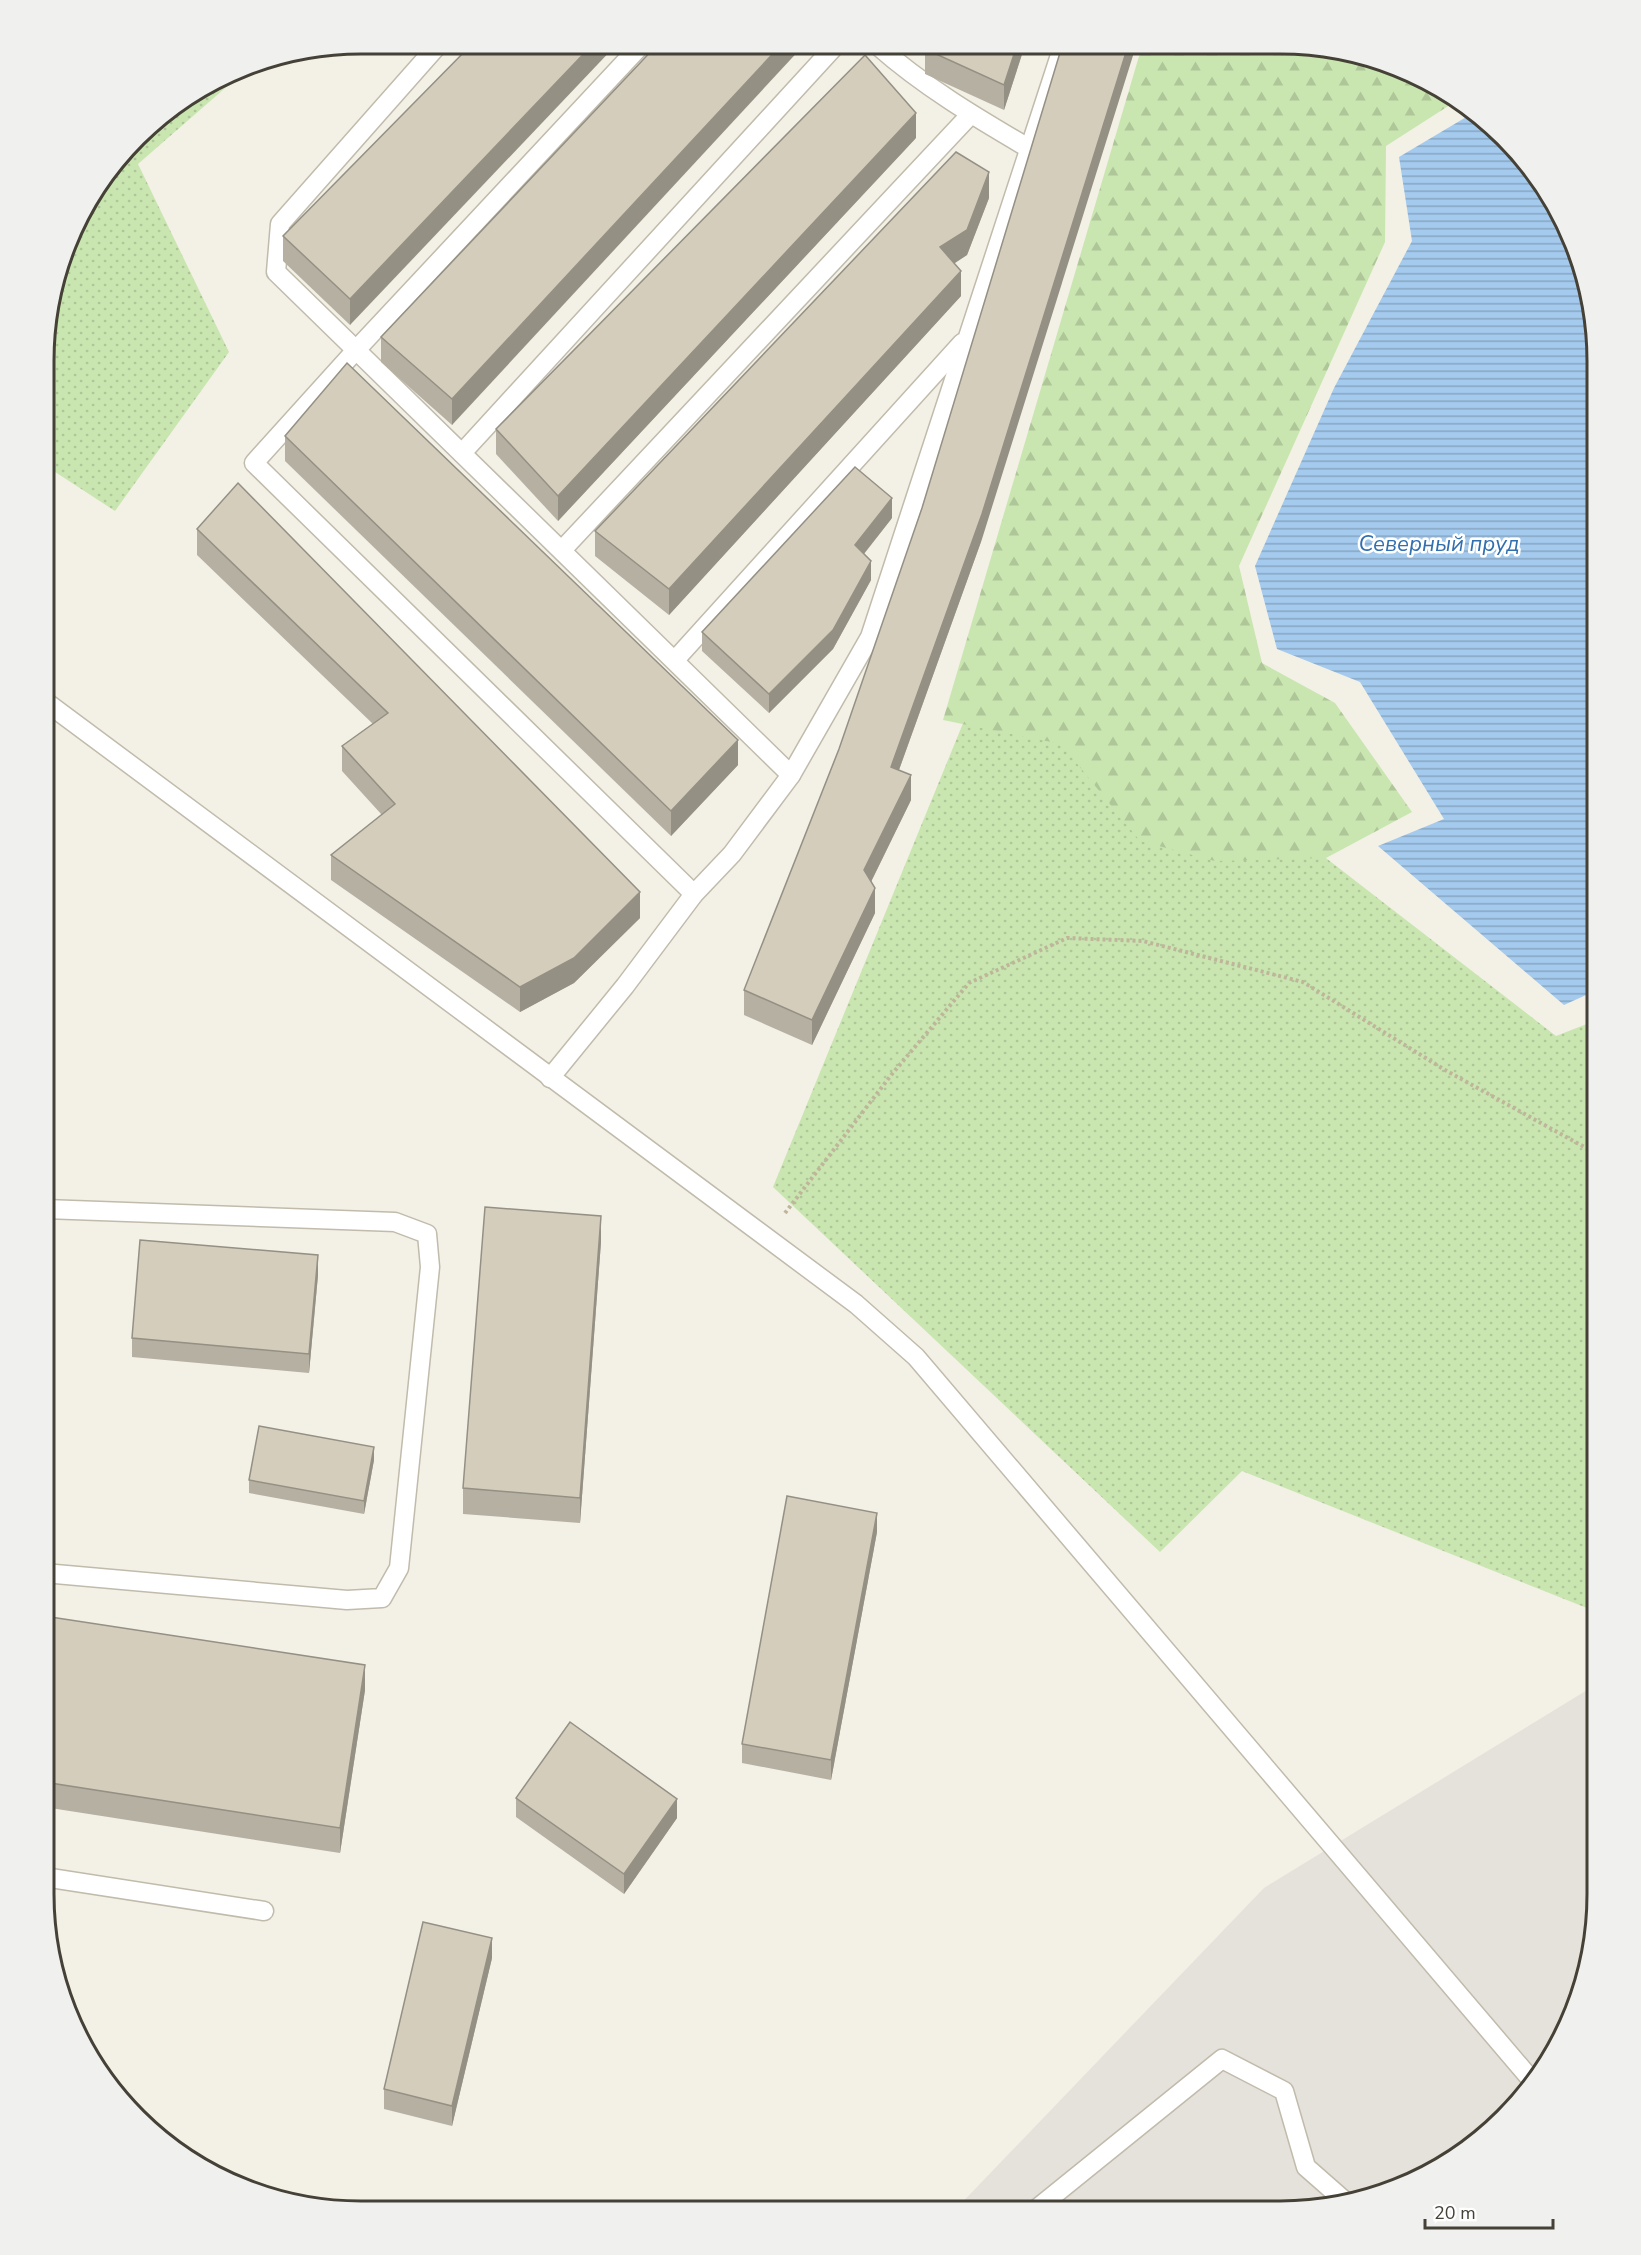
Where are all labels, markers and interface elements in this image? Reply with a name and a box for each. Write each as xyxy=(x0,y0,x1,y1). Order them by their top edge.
water label: Северный пруд xyxy=(1358,529,1520,559)
scale bar xyxy=(1425,2192,1552,2230)
text: 20 m xyxy=(1434,2201,1476,2225)

